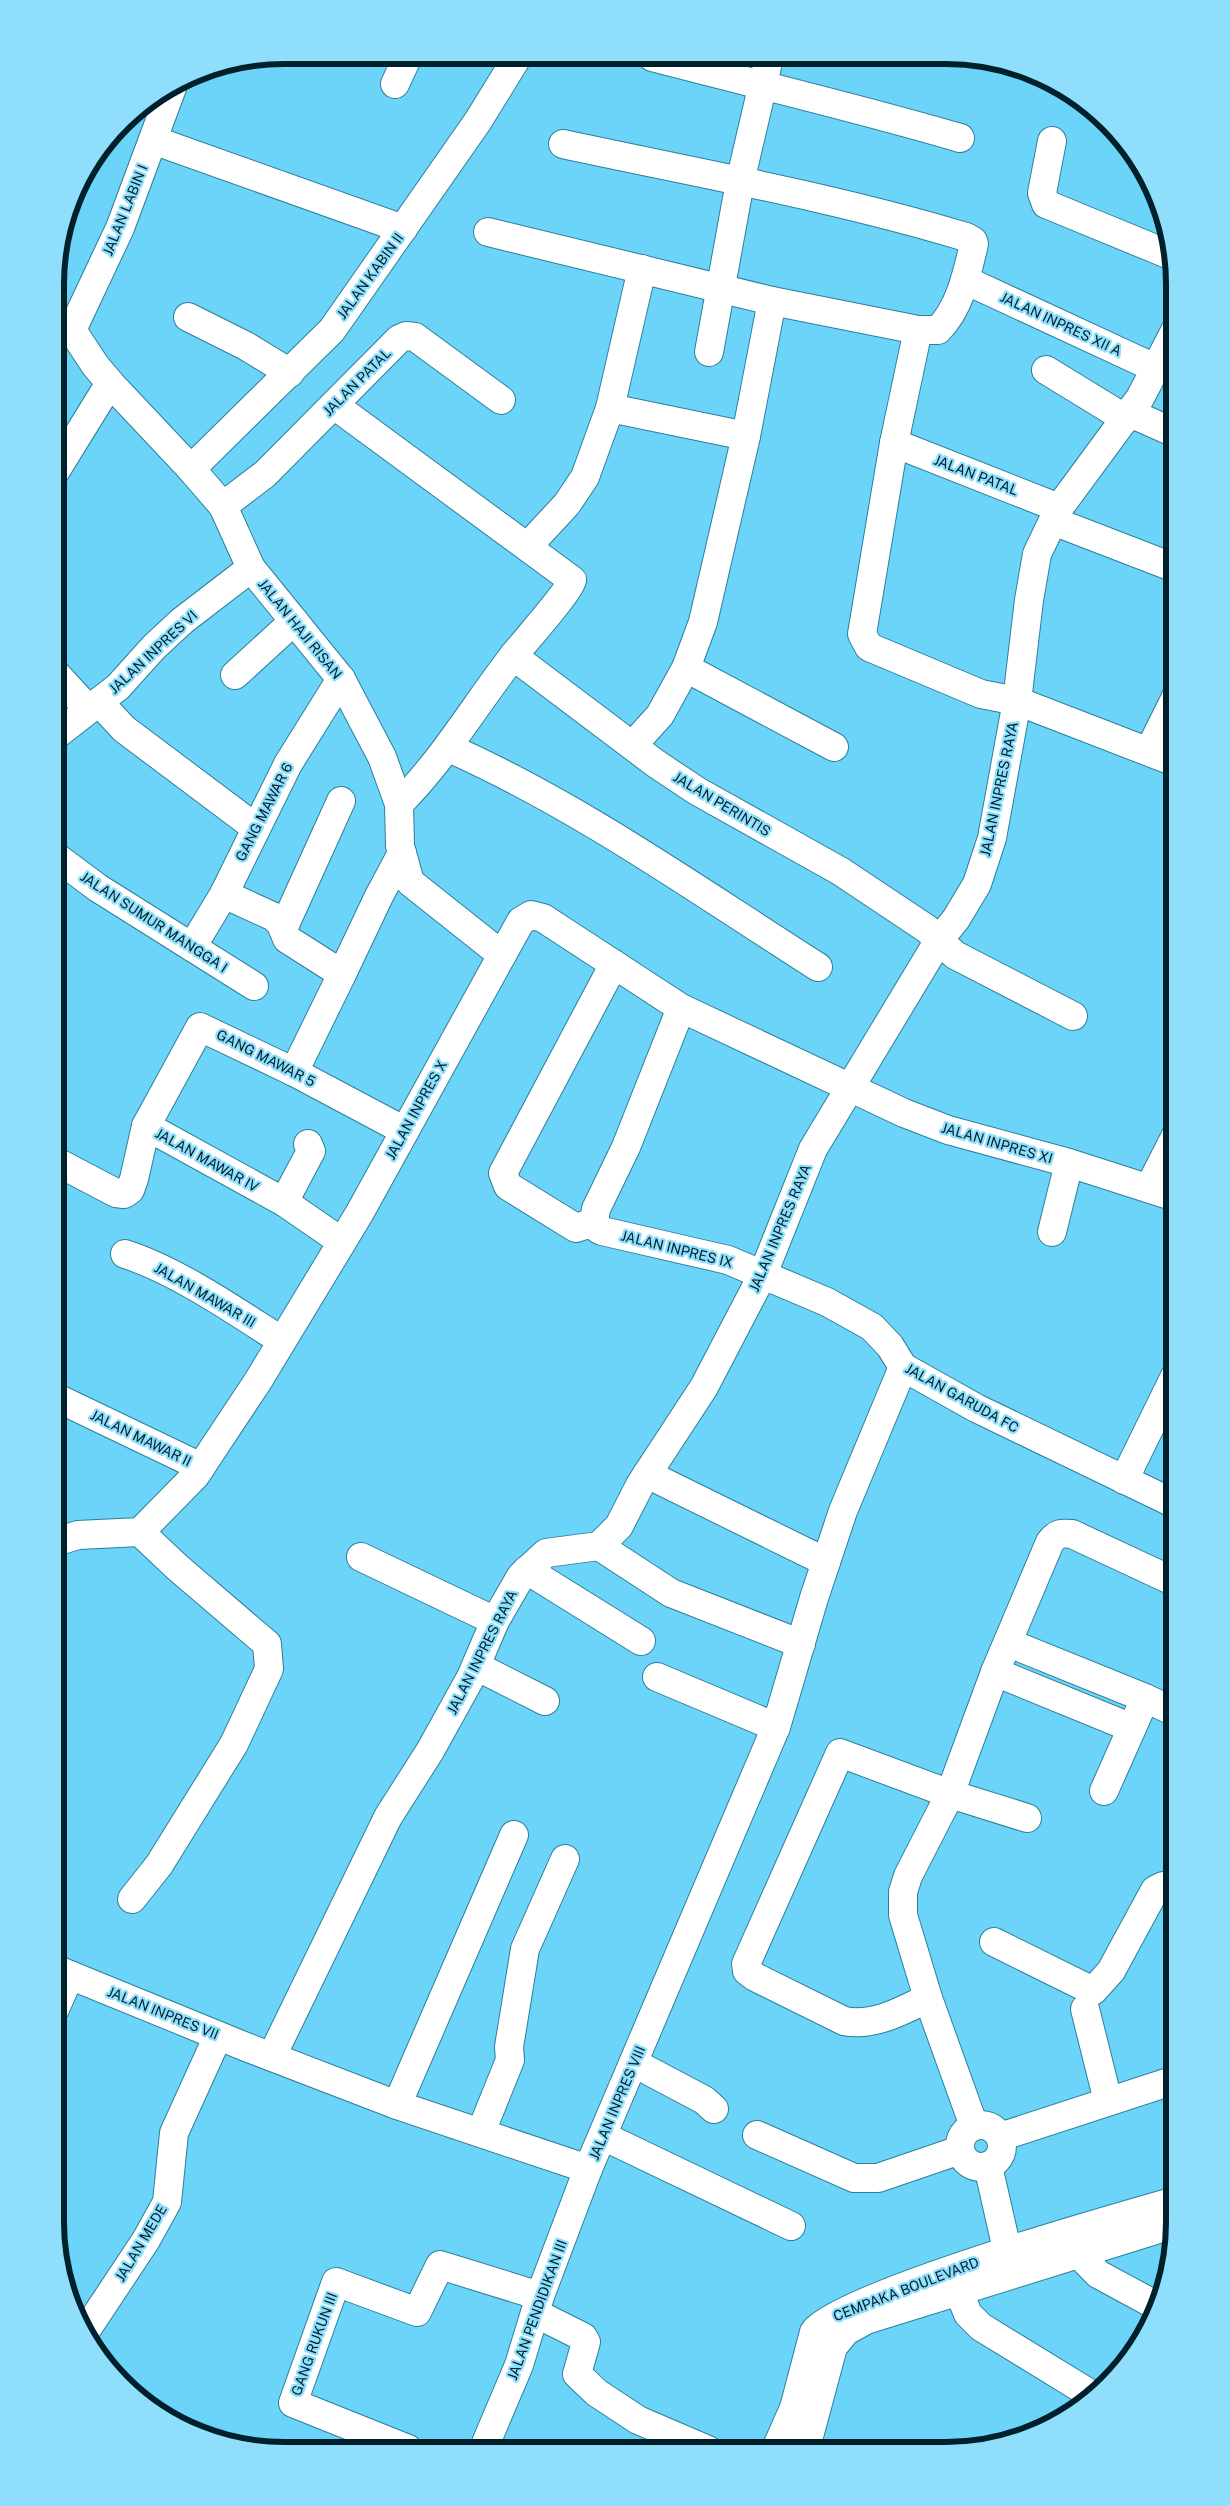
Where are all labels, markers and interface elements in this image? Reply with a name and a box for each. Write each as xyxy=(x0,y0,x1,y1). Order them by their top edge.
street label: JALAN LABIN I xyxy=(99,162,151,258)
street label: JALAN KABIN II xyxy=(334,230,406,322)
street label: JALAN INPRES XII A xyxy=(998,289,1124,359)
street label: JALAN PATAL xyxy=(320,345,394,419)
street label: JALAN PATAL xyxy=(932,452,1020,498)
street label: JALAN HAJI RISAN xyxy=(255,576,345,682)
street label: JALAN INPRES VI xyxy=(106,607,200,697)
street label: JALAN INPRES RAYA xyxy=(977,720,1021,858)
street label: GANG MAWAR 6 xyxy=(232,760,296,864)
street label: JALAN PERINTIS xyxy=(671,769,773,839)
street label: JALAN SUMUR MANGGA I xyxy=(77,868,231,976)
street label: GANG MAWAR 5 xyxy=(214,1026,318,1090)
street label: JALAN INPRES X xyxy=(382,1057,450,1162)
street label: JALAN INPRES XI xyxy=(939,1119,1055,1167)
street label: JALAN MAWAR IV xyxy=(152,1125,262,1195)
street label: JALAN INPRES RAYA xyxy=(746,1162,814,1294)
street label: JALAN INPRES IX xyxy=(619,1227,735,1271)
street label: JALAN MAWAR III xyxy=(152,1260,258,1330)
street label: JALAN GARUDA FC xyxy=(903,1360,1021,1436)
street label: JALAN MAWAR II xyxy=(88,1407,194,1469)
street label: JALAN INPRES RAYA xyxy=(444,1587,520,1717)
street label: JALAN INPRES VII xyxy=(105,1983,221,2043)
street label: JALAN INPRES VIII xyxy=(586,2044,648,2162)
street label: JALAN MEDE xyxy=(112,2202,170,2284)
street label: JALAN PENDIDIKAN III xyxy=(504,2238,570,2382)
street label: CEMPAKA BOULEVARD xyxy=(831,2254,981,2324)
street label: GANG RUKUN III xyxy=(288,2290,340,2398)

